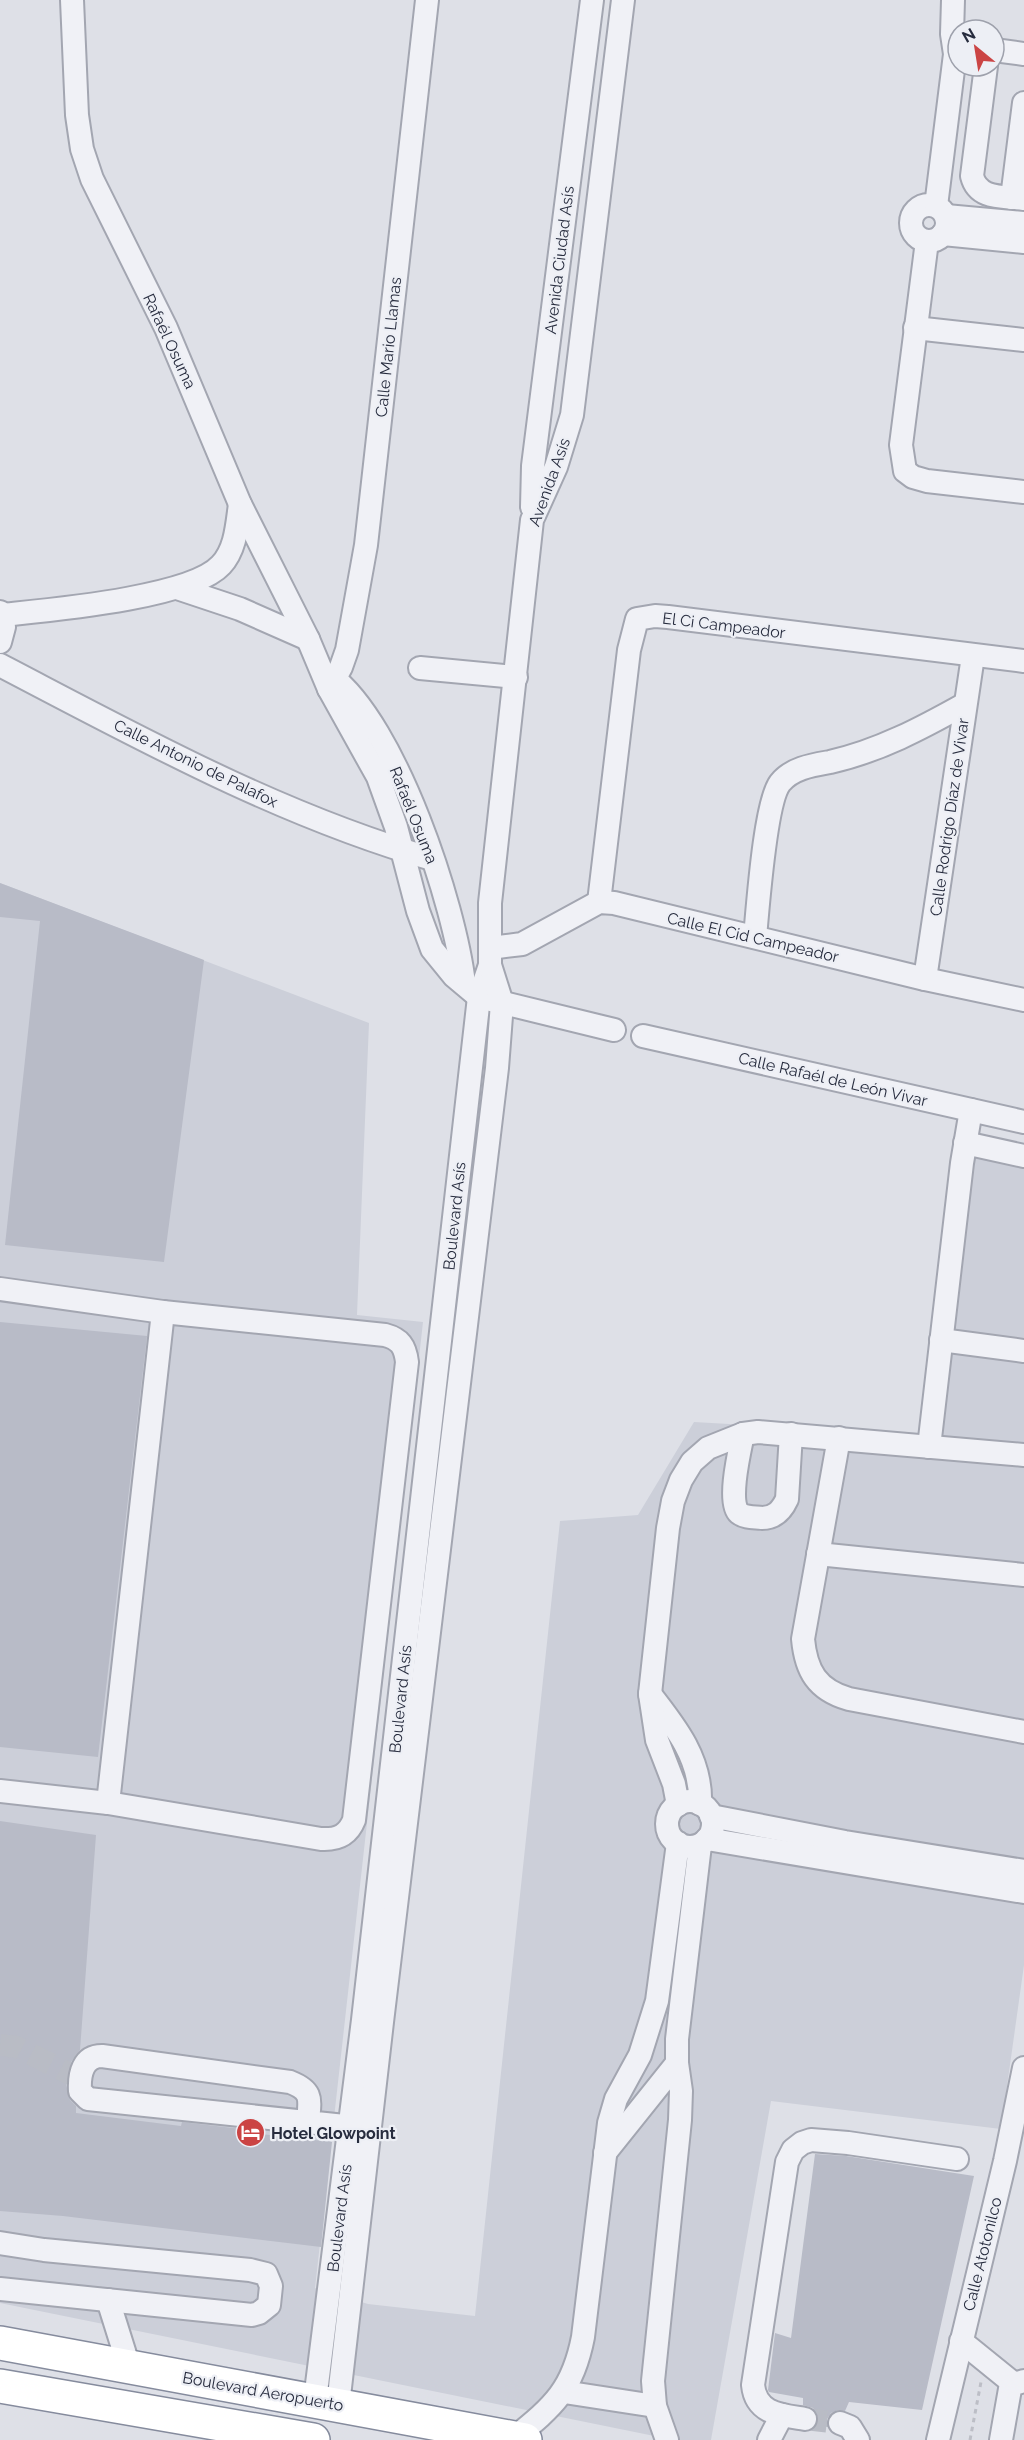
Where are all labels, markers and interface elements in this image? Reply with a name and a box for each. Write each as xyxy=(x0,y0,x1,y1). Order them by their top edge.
north arrow xyxy=(946,18,1006,78)
text: N xyxy=(959,24,979,47)
street label: Avenida Ciudad Asís xyxy=(541,185,578,335)
street label: Calle Mario Llamas xyxy=(372,276,405,418)
street label: Rafaél Osuma xyxy=(139,291,200,392)
street label: Avenida Asís xyxy=(525,435,574,529)
street label: El Ci Campeador xyxy=(661,609,787,643)
street label: Calle Antonio de Palafox xyxy=(111,715,281,811)
street label: Calle Rodrigo Díaz de Vivar xyxy=(926,717,973,917)
street label: Rafaél Osuma xyxy=(385,764,442,866)
street label: Calle El Cid Campeador xyxy=(665,908,841,967)
street label: Calle Rafaél de León Vivar xyxy=(736,1048,930,1111)
street label: Boulevard Asís xyxy=(439,1161,470,1271)
street label: Boulevard Asís xyxy=(385,1644,416,1754)
hotel icon: Hotel Glowpoint xyxy=(234,2117,266,2149)
place label: Hotel Glowpoint xyxy=(271,2124,396,2143)
street label: Boulevard Asís xyxy=(323,2163,356,2273)
street label: Calle Atotonilco xyxy=(959,2195,1006,2313)
street label: Boulevard Aeropuerto xyxy=(181,2368,345,2415)

